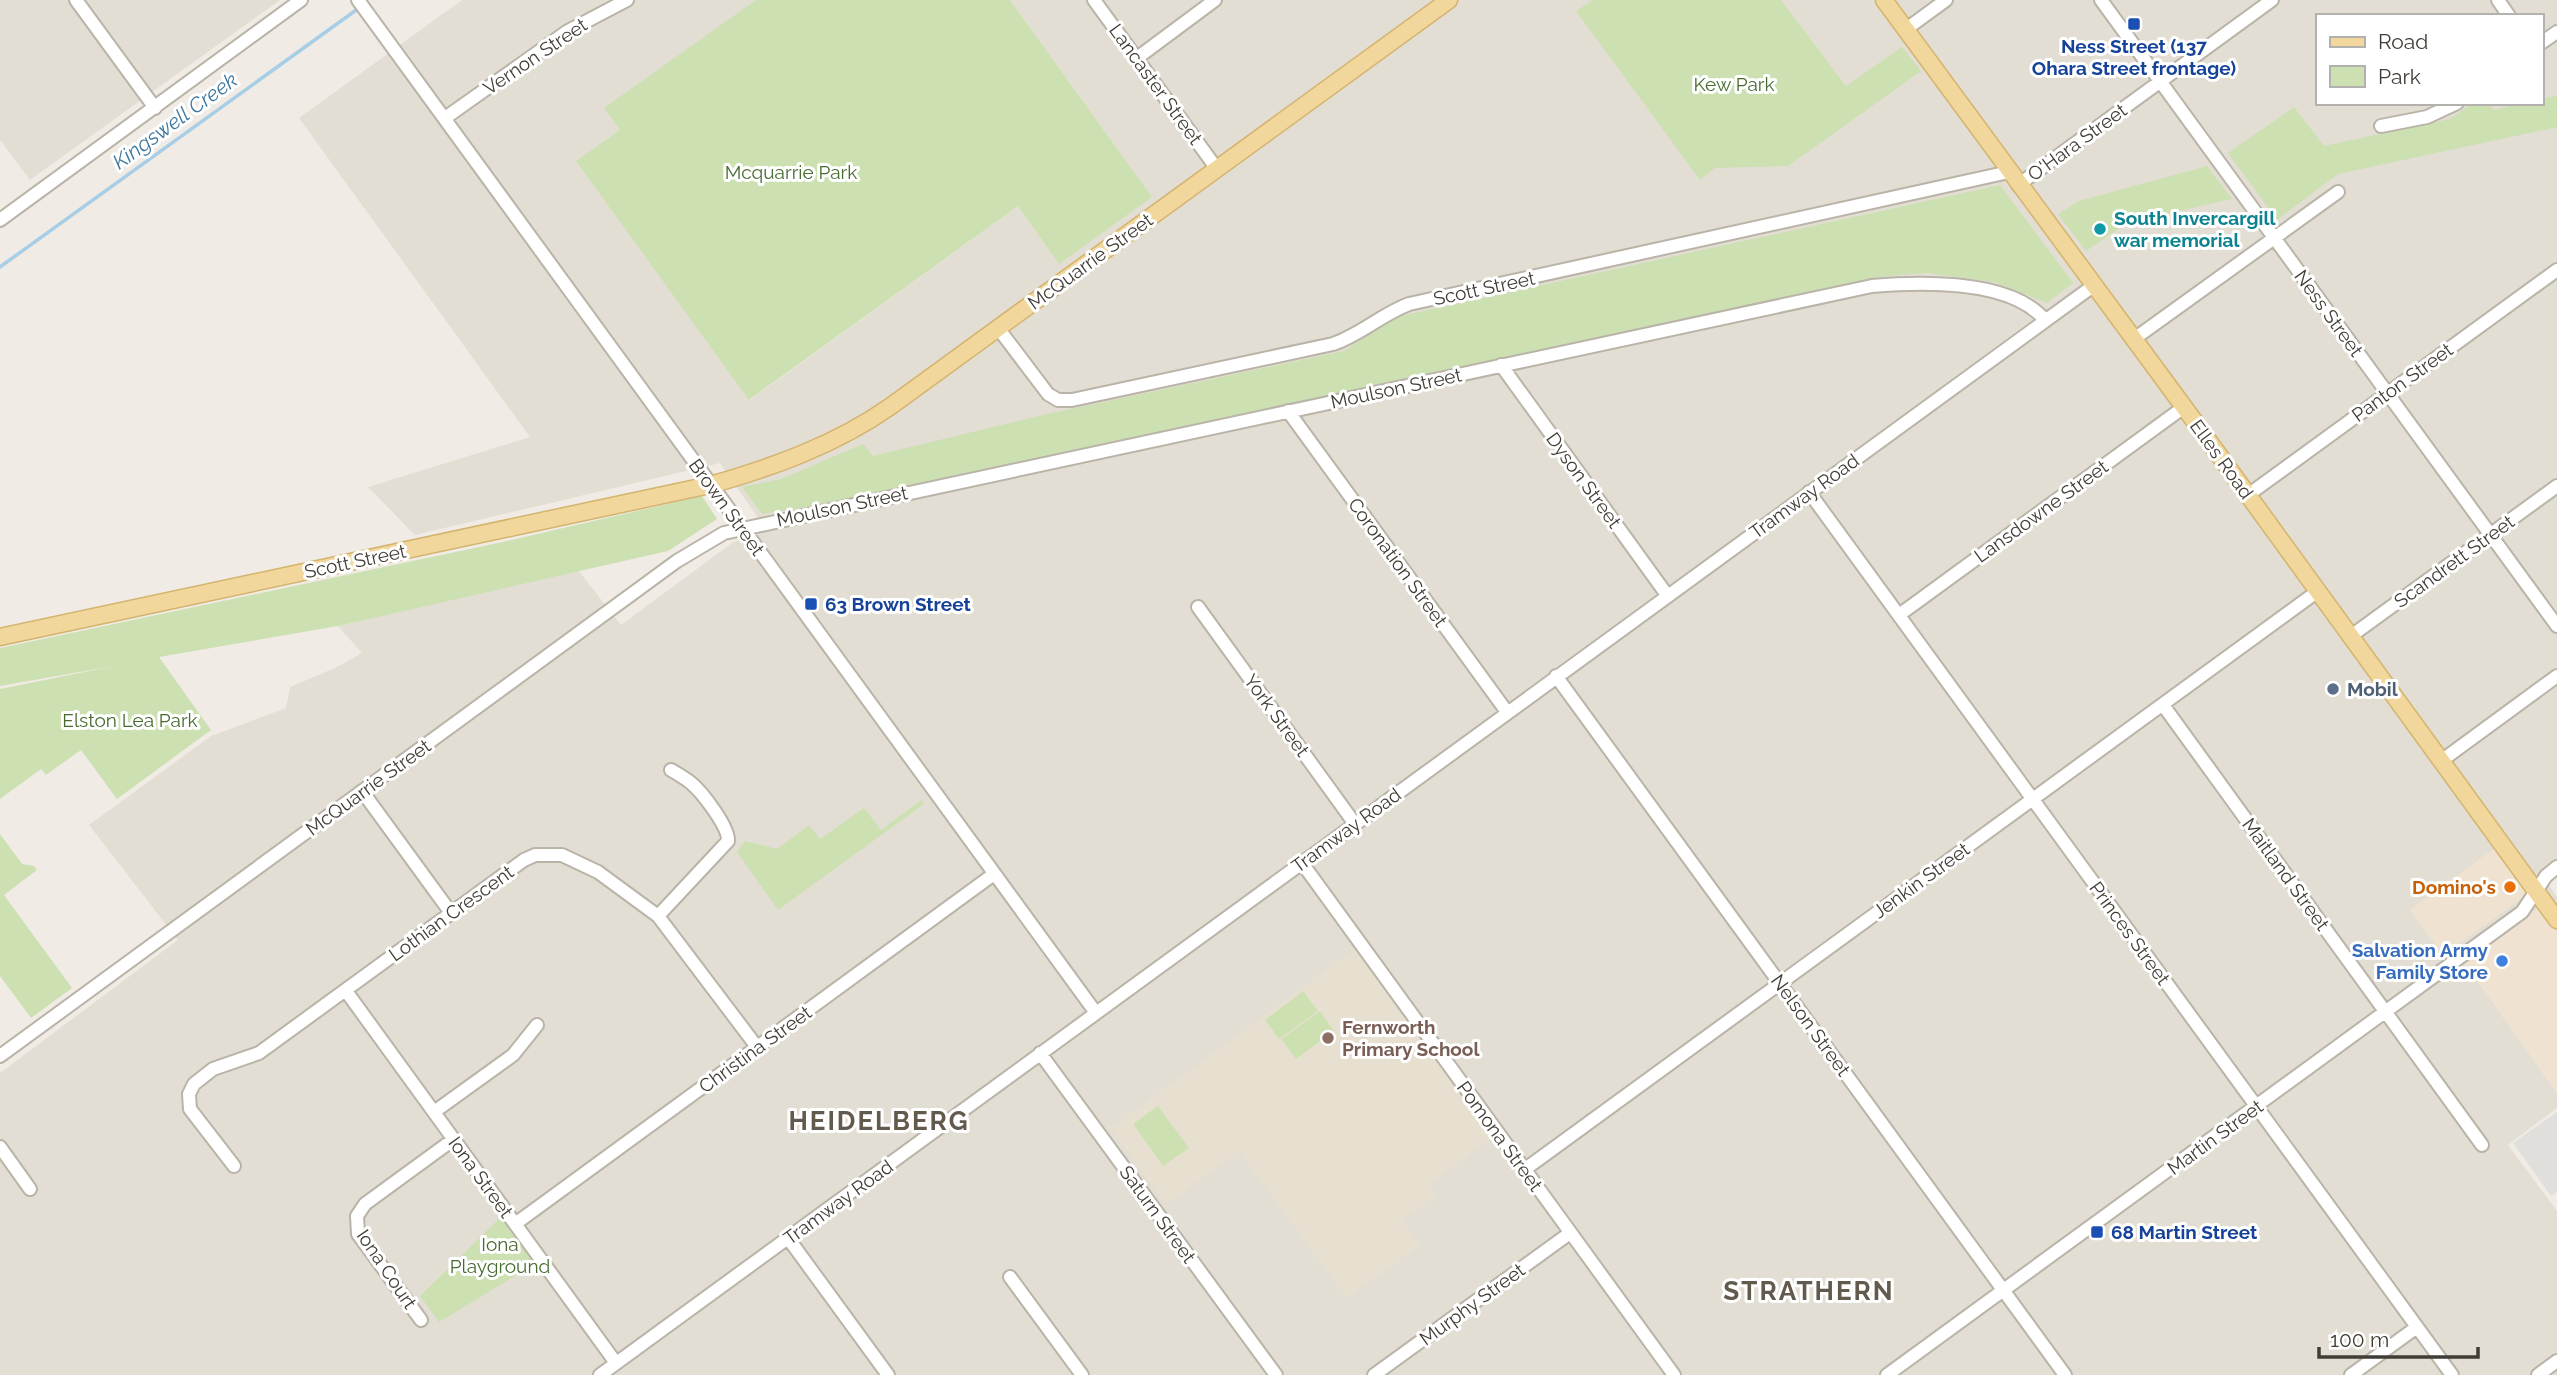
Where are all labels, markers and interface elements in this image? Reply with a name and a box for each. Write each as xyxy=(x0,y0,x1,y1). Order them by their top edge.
street label: Vernon Street xyxy=(479,13,592,99)
legend xyxy=(2316,14,2543,105)
marker: Ness Street (137 Ohara Street frontage) xyxy=(2126,16,2142,32)
street label: Lancaster Street xyxy=(1105,19,1207,149)
text: Road xyxy=(2378,29,2428,54)
place label: Ness Street (137 Ohara Street frontage) xyxy=(2032,35,2236,79)
text: Park xyxy=(2378,64,2421,89)
water label: Kingswell Creek xyxy=(107,67,242,174)
park label: Kew Park xyxy=(1693,73,1775,95)
street label: O'Hara Street xyxy=(2023,98,2131,185)
park label: Mcquarrie Park xyxy=(725,161,857,183)
place label: South Invercargill war memorial xyxy=(2114,207,2276,251)
street label: McQuarrie Street xyxy=(1023,208,1157,314)
marker: South Invercargill war memorial xyxy=(2092,221,2108,237)
street label: Ness Street xyxy=(2290,265,2368,361)
street label: Scott Street xyxy=(1431,266,1537,309)
street label: Panton Street xyxy=(2347,338,2457,426)
street label: Moulson Street xyxy=(1328,363,1464,413)
street label: Elles Road xyxy=(2186,415,2258,503)
street label: Dyson Street xyxy=(1542,428,1626,533)
street label: Tramway Road xyxy=(1745,449,1863,543)
street label: Brown Street xyxy=(685,454,770,560)
street label: Lansdowne Street xyxy=(1970,455,2113,567)
street label: Moulson Street xyxy=(774,481,910,531)
street label: Coronation Street xyxy=(1344,493,1452,631)
street label: Scandrett Street xyxy=(2390,510,2519,612)
street label: Scott Street xyxy=(302,539,408,582)
place label: 63 Brown Street xyxy=(825,593,971,615)
marker: 63 Brown Street xyxy=(803,596,819,612)
street label: York Street xyxy=(1240,670,1315,761)
place label: Mobil xyxy=(2347,678,2399,700)
marker: Mobil xyxy=(2325,681,2341,697)
park label: Elston Lea Park xyxy=(62,709,198,731)
street label: McQuarrie Street xyxy=(301,734,435,840)
street label: Tramway Road xyxy=(1287,783,1405,877)
street label: Maitland Street xyxy=(2238,814,2334,935)
street label: Jenkin Street xyxy=(1868,837,1974,922)
street label: Lothian Crescent xyxy=(384,860,518,966)
place label: Domino's xyxy=(2412,876,2496,898)
street label: Princes Street xyxy=(2085,877,2175,989)
marker: Domino's xyxy=(2502,879,2518,895)
place label: Salvation Army Family Store xyxy=(2352,939,2489,983)
marker: Salvation Army Family Store xyxy=(2494,953,2510,969)
street label: Nelson Street xyxy=(1767,970,1856,1080)
street label: Christina Street xyxy=(695,1000,816,1097)
place label: Fernworth Primary School xyxy=(1342,1016,1480,1060)
marker: Fernworth Primary School xyxy=(1320,1030,1336,1046)
street label: Pomona Street xyxy=(1453,1077,1548,1196)
street label: Martin Street xyxy=(2163,1095,2268,1179)
district label: HEIDELBERG xyxy=(788,1106,970,1136)
street label: Iona Street xyxy=(444,1132,518,1222)
street label: Tramway Road xyxy=(779,1155,897,1249)
street label: Saturn Street xyxy=(1115,1161,1201,1267)
place label: 68 Martin Street xyxy=(2111,1221,2258,1243)
marker: 68 Martin Street xyxy=(2089,1224,2105,1240)
street label: Iona Court xyxy=(352,1225,422,1313)
park label: Iona Playground xyxy=(450,1233,550,1277)
street label: Murphy Street xyxy=(1415,1258,1529,1349)
district label: STRATHERN xyxy=(1723,1276,1895,1306)
scale bar xyxy=(2319,1316,2478,1360)
text: 100 m xyxy=(2330,1327,2389,1352)

